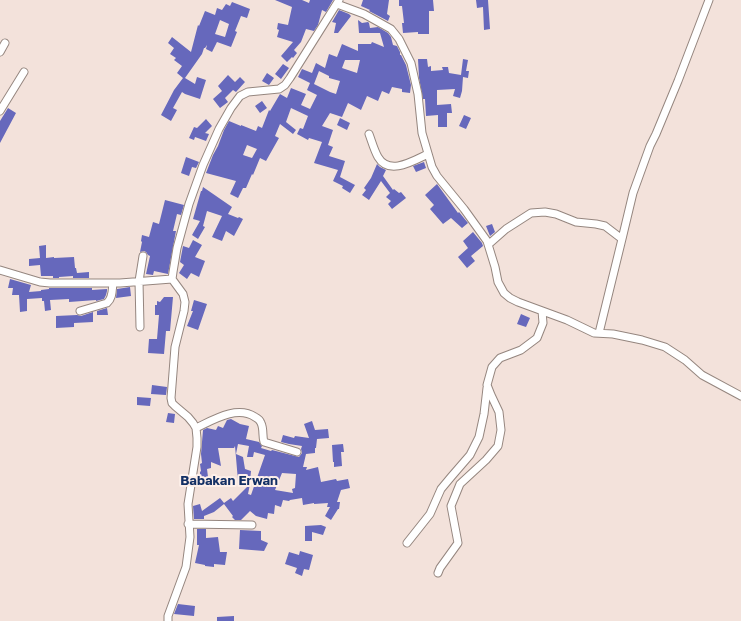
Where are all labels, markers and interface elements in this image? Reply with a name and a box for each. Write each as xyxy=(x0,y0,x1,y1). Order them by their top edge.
district label: Babakan Erwan xyxy=(180,473,278,489)

